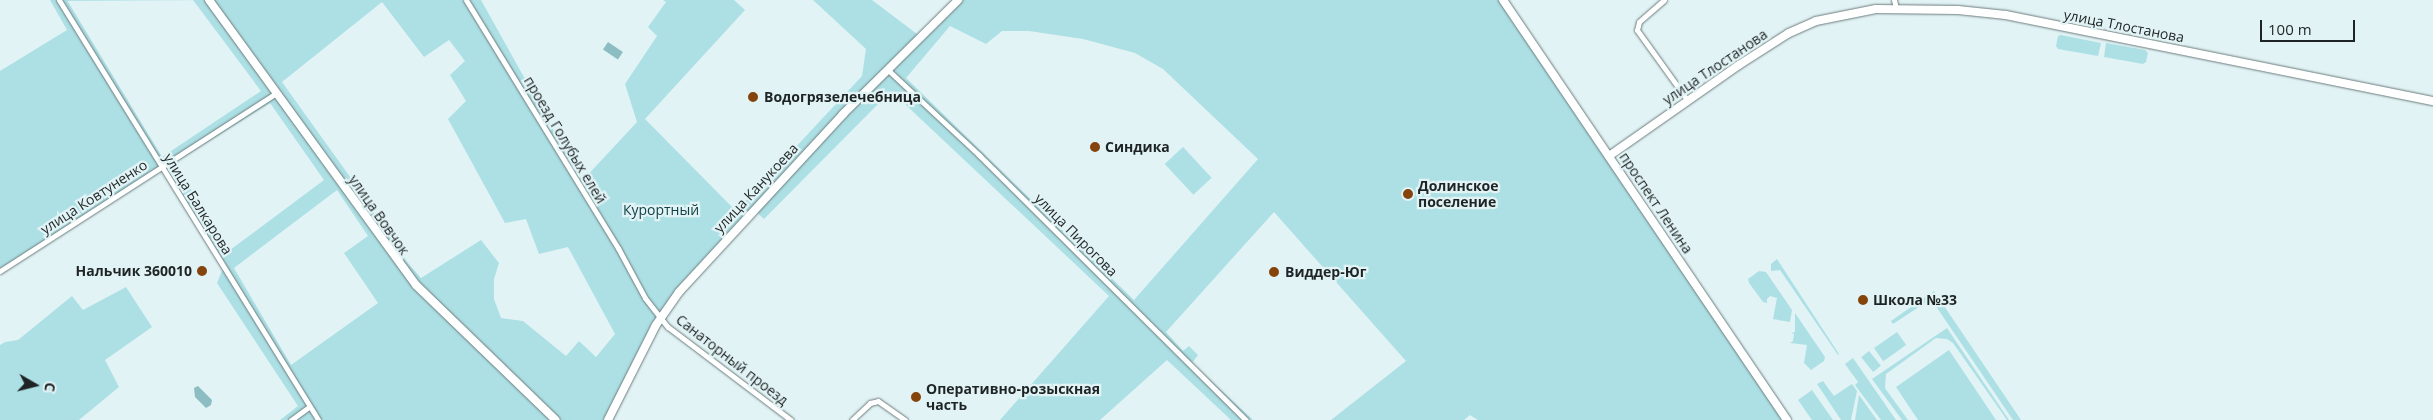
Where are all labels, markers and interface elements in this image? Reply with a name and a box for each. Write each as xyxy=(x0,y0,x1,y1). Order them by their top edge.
street label: улица Тлостанова xyxy=(2062,6,2186,46)
scale bar xyxy=(2263,10,2358,42)
text: 100 m xyxy=(2268,19,2312,39)
street label: улица Тлостанова xyxy=(1660,26,1770,108)
street label: проезд Голубых елей xyxy=(520,73,610,207)
place label: Водогрязелечебница xyxy=(764,89,921,105)
marker: Водогрязелечебница xyxy=(746,90,760,104)
place label: Синдика xyxy=(1105,139,1170,155)
street label: улица Канукоева xyxy=(710,140,802,236)
marker: Синдика xyxy=(1089,141,1101,153)
street label: проспект Ленина xyxy=(1616,149,1696,257)
street label: улица Балкарова xyxy=(160,150,236,258)
street label: улица Ковтуненко xyxy=(37,156,151,238)
street label: улица Вовчок xyxy=(345,172,413,258)
place label: Долинское поселение xyxy=(1418,178,1499,210)
marker: Долинское поселение xyxy=(1402,188,1414,200)
street label: улица Пирогова xyxy=(1031,190,1121,280)
park label: Курортный xyxy=(623,202,699,218)
place label: Нальчик 360010 xyxy=(76,263,192,279)
place label: Виддер-Юг xyxy=(1285,264,1366,280)
marker: Нальчик 360010 xyxy=(196,265,208,277)
marker: Виддер-Юг xyxy=(1267,265,1281,279)
place label: Школа №33 xyxy=(1873,292,1957,308)
marker: Школа №33 xyxy=(1857,294,1869,306)
street label: Санаторный проезд xyxy=(673,311,791,409)
north arrow xyxy=(10,360,60,410)
text: С xyxy=(40,381,60,393)
place label: Оперативно-розыскная часть xyxy=(926,381,1100,414)
marker: Оперативно-розыскная часть xyxy=(910,391,922,403)

